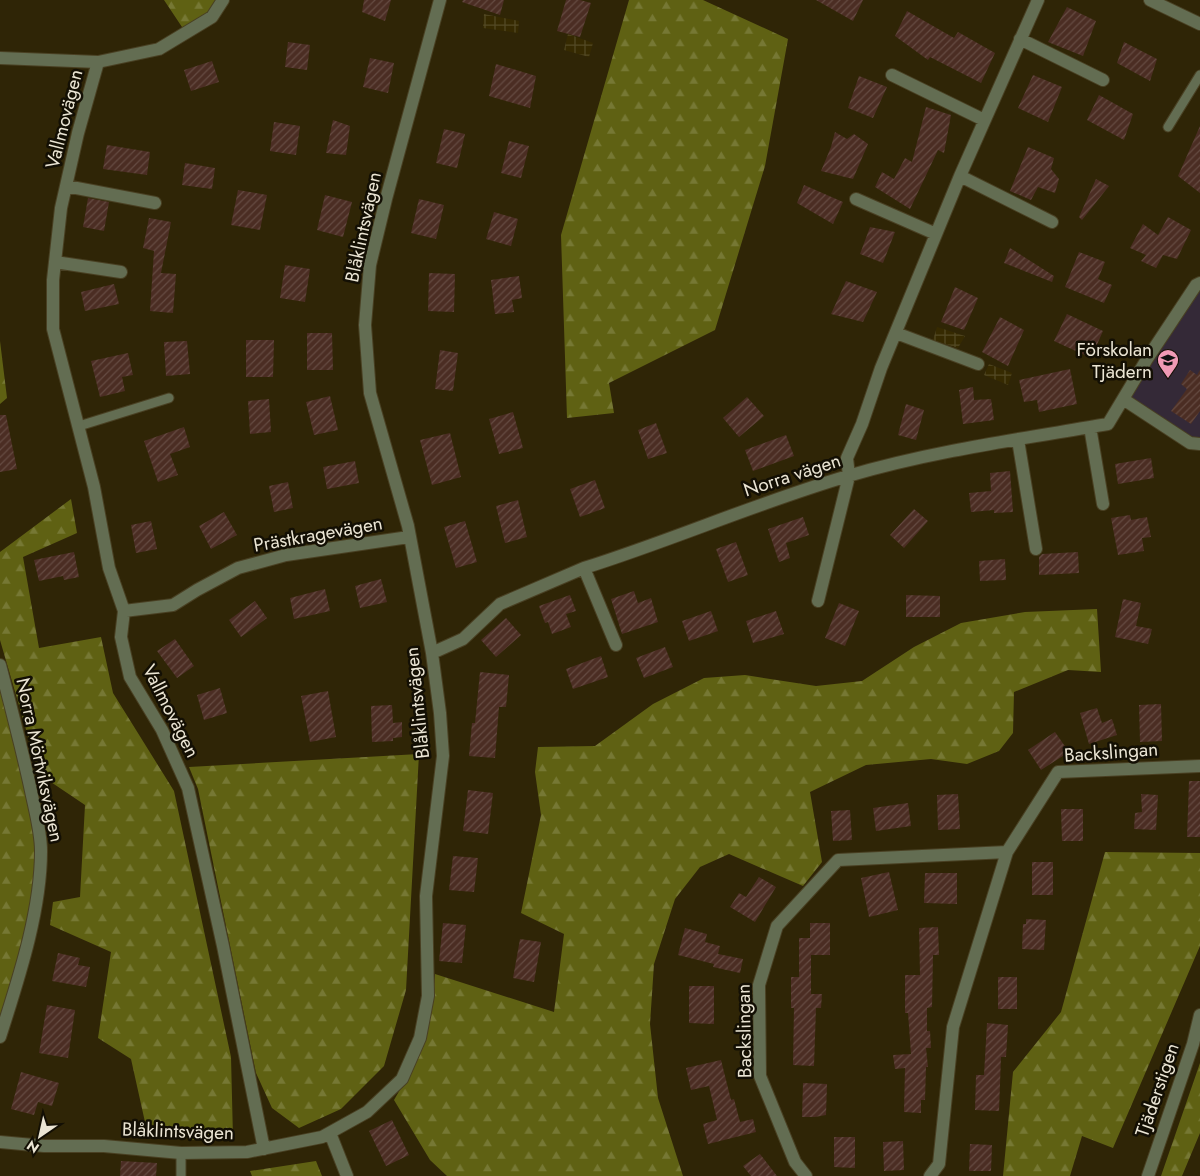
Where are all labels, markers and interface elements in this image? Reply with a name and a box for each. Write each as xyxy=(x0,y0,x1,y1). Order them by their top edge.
street label: Vallmovägen xyxy=(39,66,89,172)
street label: Blåklintsvägen xyxy=(338,169,388,285)
place label: Förskolan Tjädern xyxy=(1077,336,1152,385)
school or university icon: Förskolan Tjädern xyxy=(1156,348,1180,379)
street label: Norra vägen xyxy=(740,447,844,503)
street label: Prästkragevägen xyxy=(251,509,385,559)
street label: Blåklintsvägen xyxy=(398,646,436,760)
street label: Vallmovägen xyxy=(136,660,206,762)
street label: Norra Mörtviksvägen xyxy=(9,675,71,845)
street label: Backslingan xyxy=(1063,735,1159,769)
street label: Backslingan xyxy=(730,984,758,1078)
street label: Tjäderstigen xyxy=(1128,1039,1186,1141)
north arrow xyxy=(15,1111,65,1161)
street label: Blåklintsvägen xyxy=(122,1116,234,1146)
text: N xyxy=(23,1135,43,1158)

